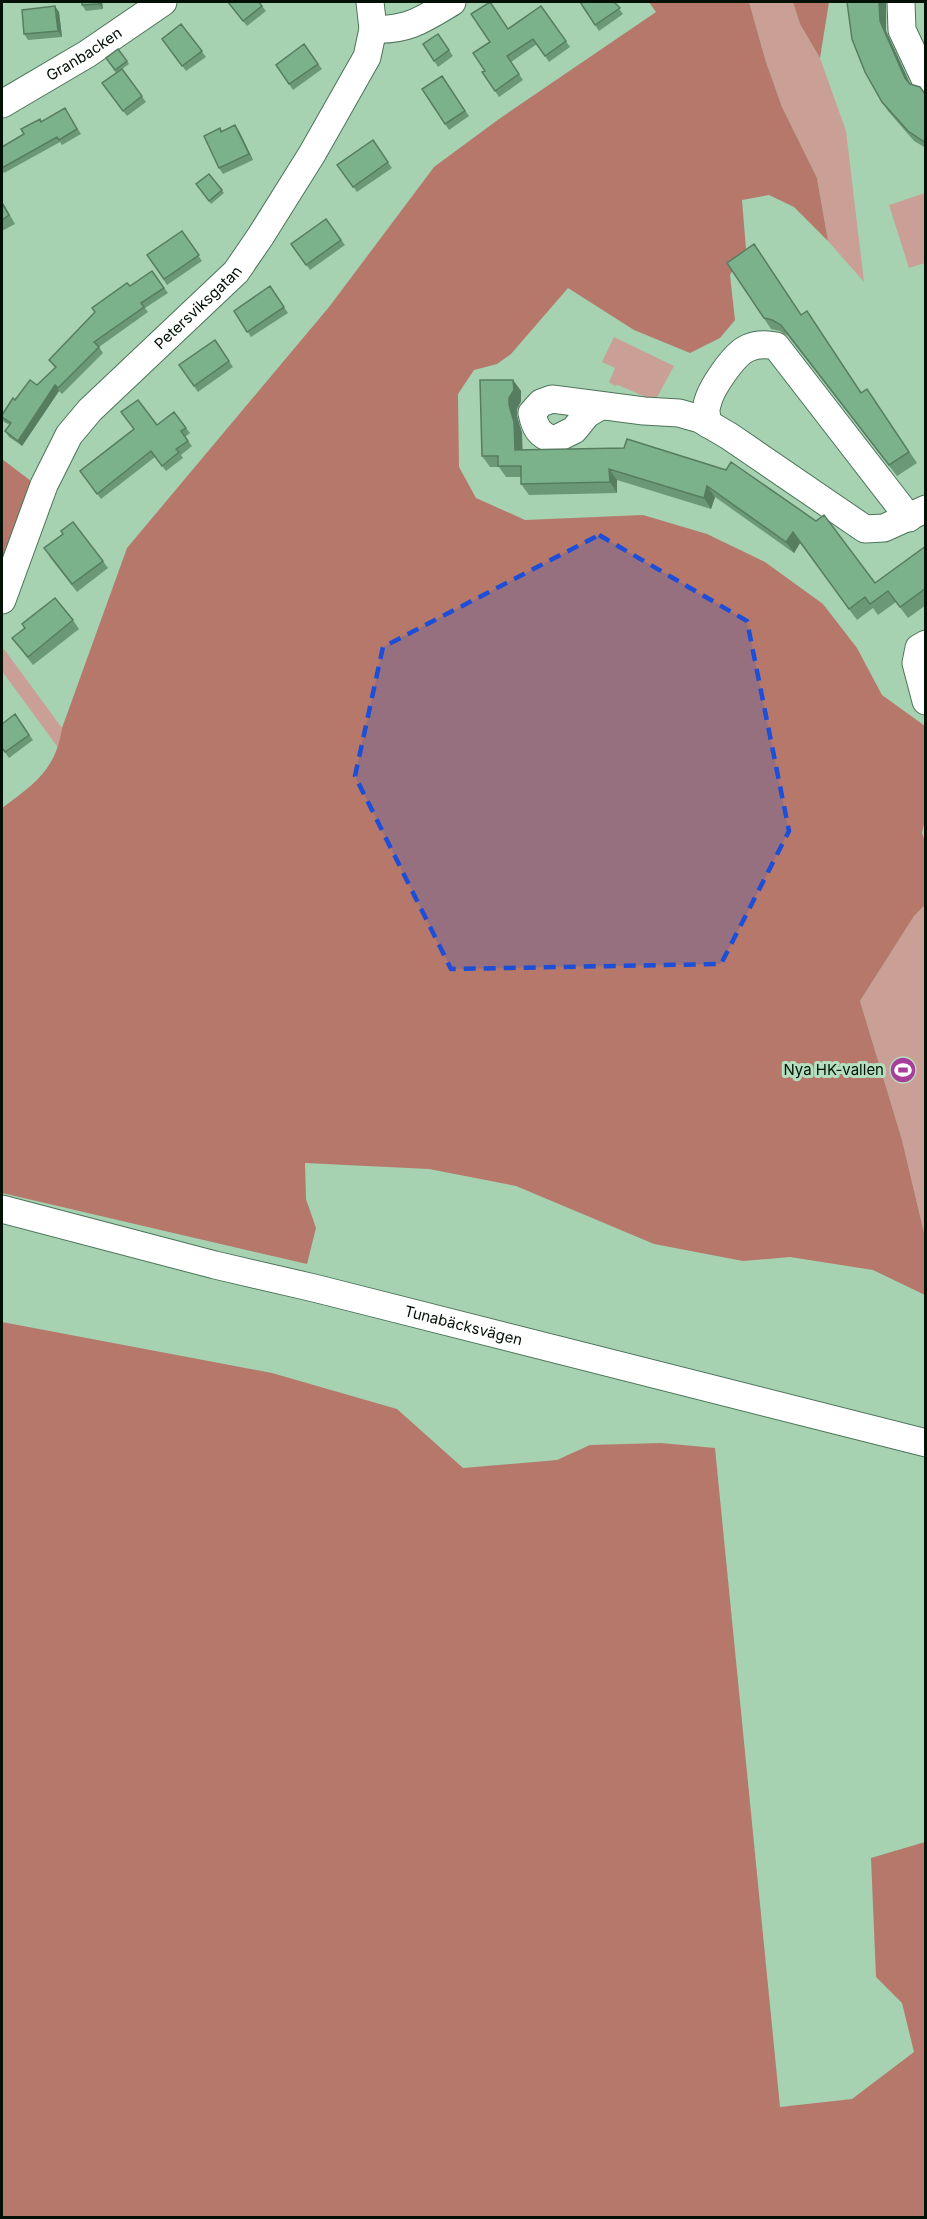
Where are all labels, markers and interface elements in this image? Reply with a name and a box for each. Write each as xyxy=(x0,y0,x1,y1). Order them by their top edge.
street label: Granbacken xyxy=(43,23,125,85)
street label: Petersviksgatan xyxy=(150,262,246,353)
sports icon: Nya HK-vallen xyxy=(888,1055,918,1085)
place label: Nya HK-vallen xyxy=(783,1060,884,1079)
street label: Tunabäcksvägen xyxy=(403,1301,524,1349)

